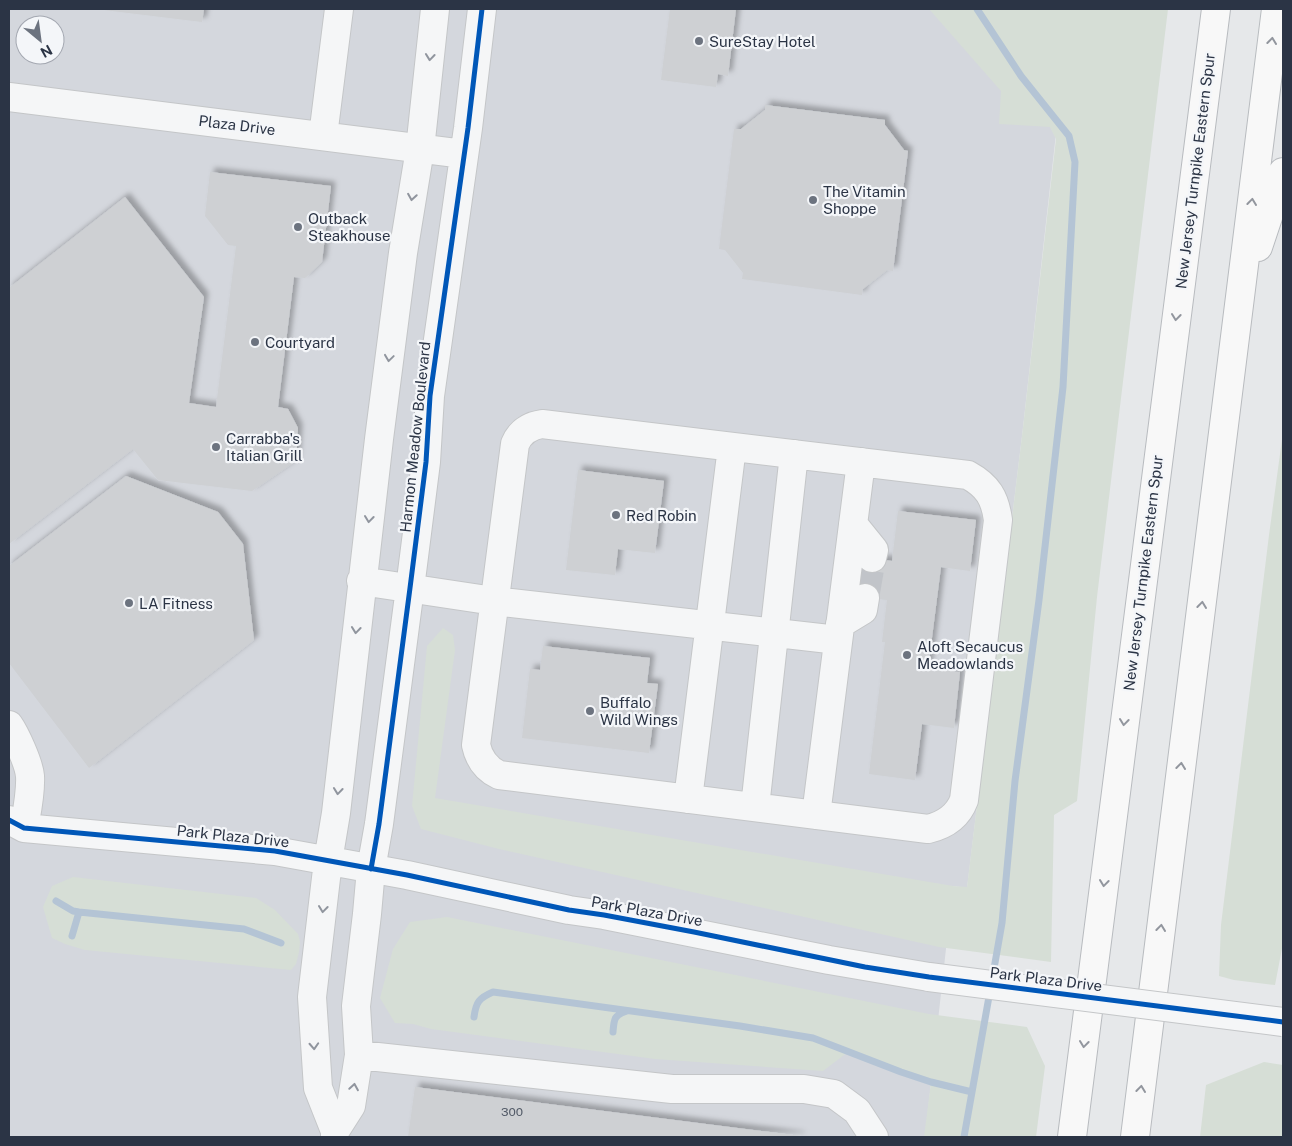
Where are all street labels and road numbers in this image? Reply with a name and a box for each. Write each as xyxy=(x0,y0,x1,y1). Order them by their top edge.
street label: New Jersey Turnpike Eastern Spur xyxy=(1172,52,1218,290)
street label: Plaza Drive xyxy=(198,112,276,138)
street label: Harmon Meadow Boulevard xyxy=(397,341,433,533)
street label: New Jersey Turnpike Eastern Spur xyxy=(1120,454,1166,692)
street label: Park Plaza Drive xyxy=(176,822,290,850)
street label: Park Plaza Drive xyxy=(590,893,704,929)
street label: Park Plaza Drive xyxy=(989,964,1103,994)

